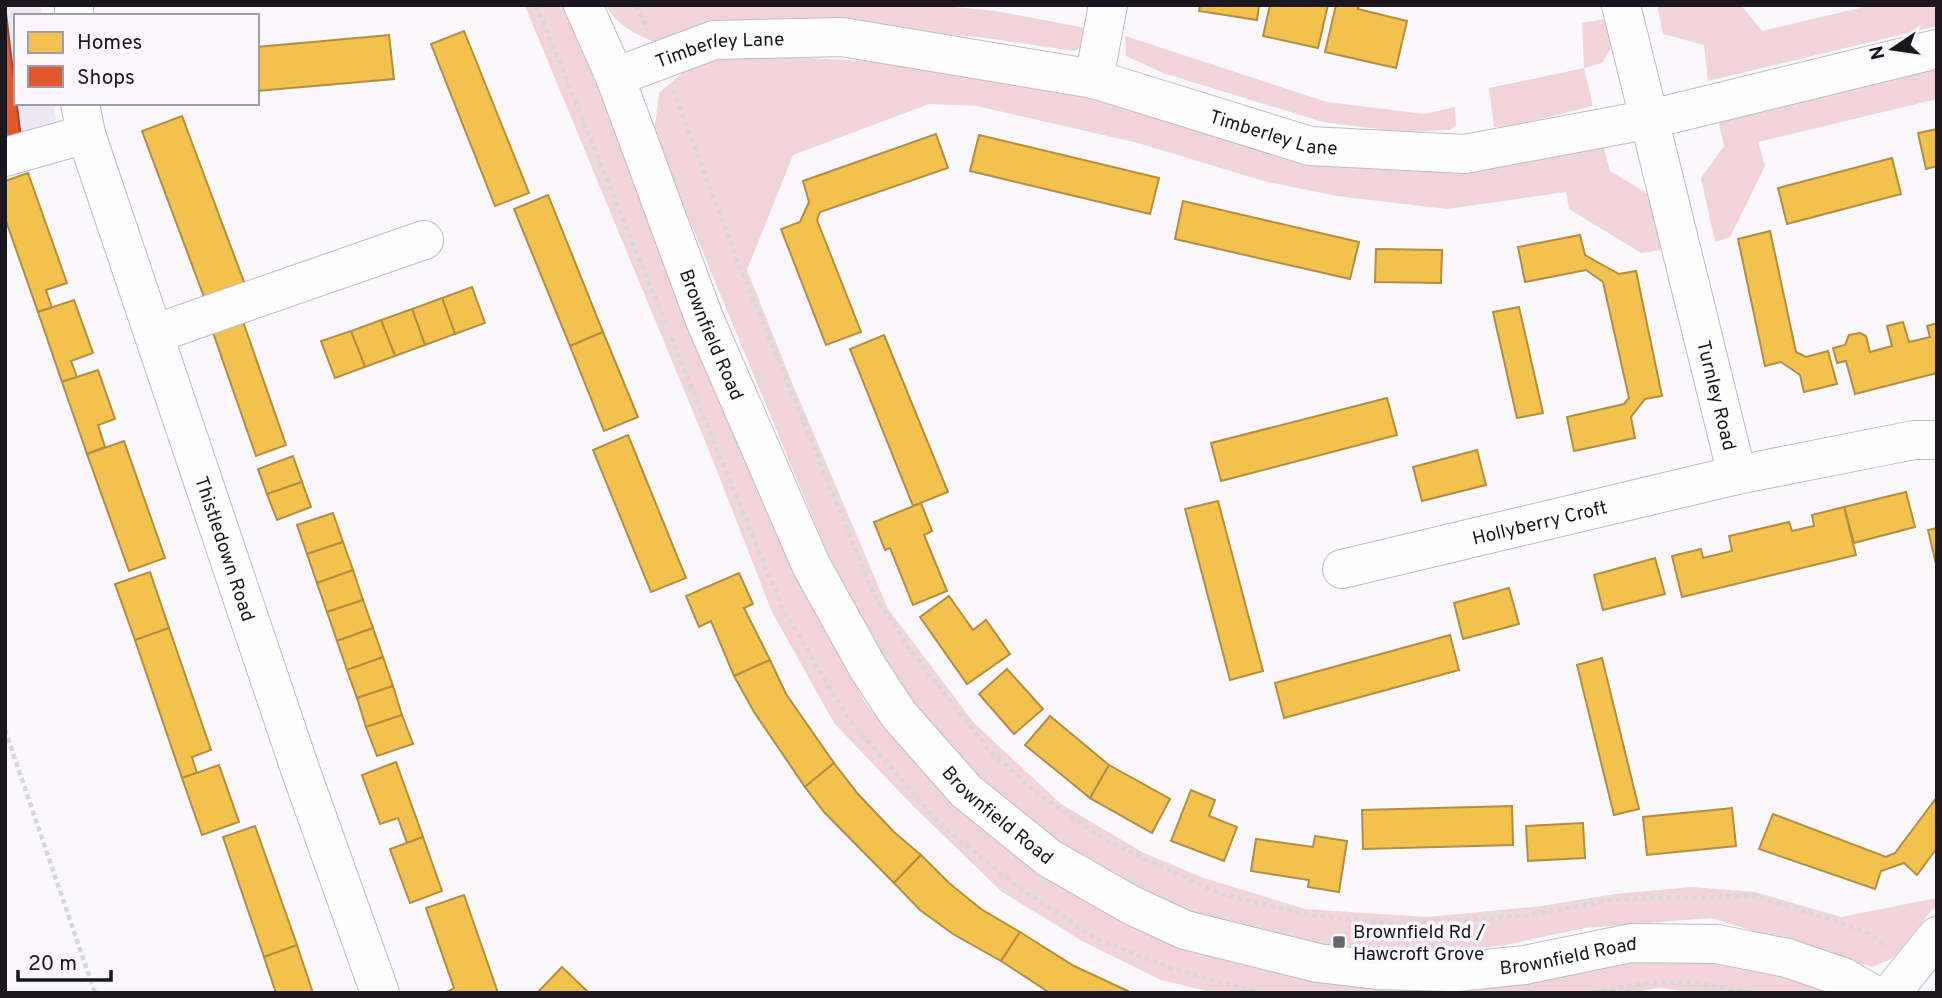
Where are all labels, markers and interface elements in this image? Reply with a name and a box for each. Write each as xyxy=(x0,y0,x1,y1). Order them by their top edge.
legend xyxy=(14,14,259,105)
north arrow xyxy=(1858,14,1928,84)
street label: Timberley Lane xyxy=(653,28,785,75)
text: Homes xyxy=(77,30,142,57)
text: N xyxy=(1865,43,1892,62)
text: Shops xyxy=(77,65,135,92)
street label: Timberley Lane xyxy=(1206,106,1338,161)
street label: Brownfield Road xyxy=(673,266,748,404)
street label: Turnley Road xyxy=(1690,338,1741,453)
street label: Thistledown Road xyxy=(188,473,259,625)
street label: Hollyberry Croft xyxy=(1470,496,1610,552)
street label: Brownfield Road xyxy=(936,762,1058,871)
place label: Brownfield Rd / Hawcroft Grove xyxy=(1353,921,1485,967)
street label: Brownfield Road xyxy=(1499,933,1637,982)
marker: Brownfield Rd / Hawcroft Grove xyxy=(1331,934,1347,950)
scale bar xyxy=(18,939,110,983)
text: 20 m xyxy=(28,951,77,978)

